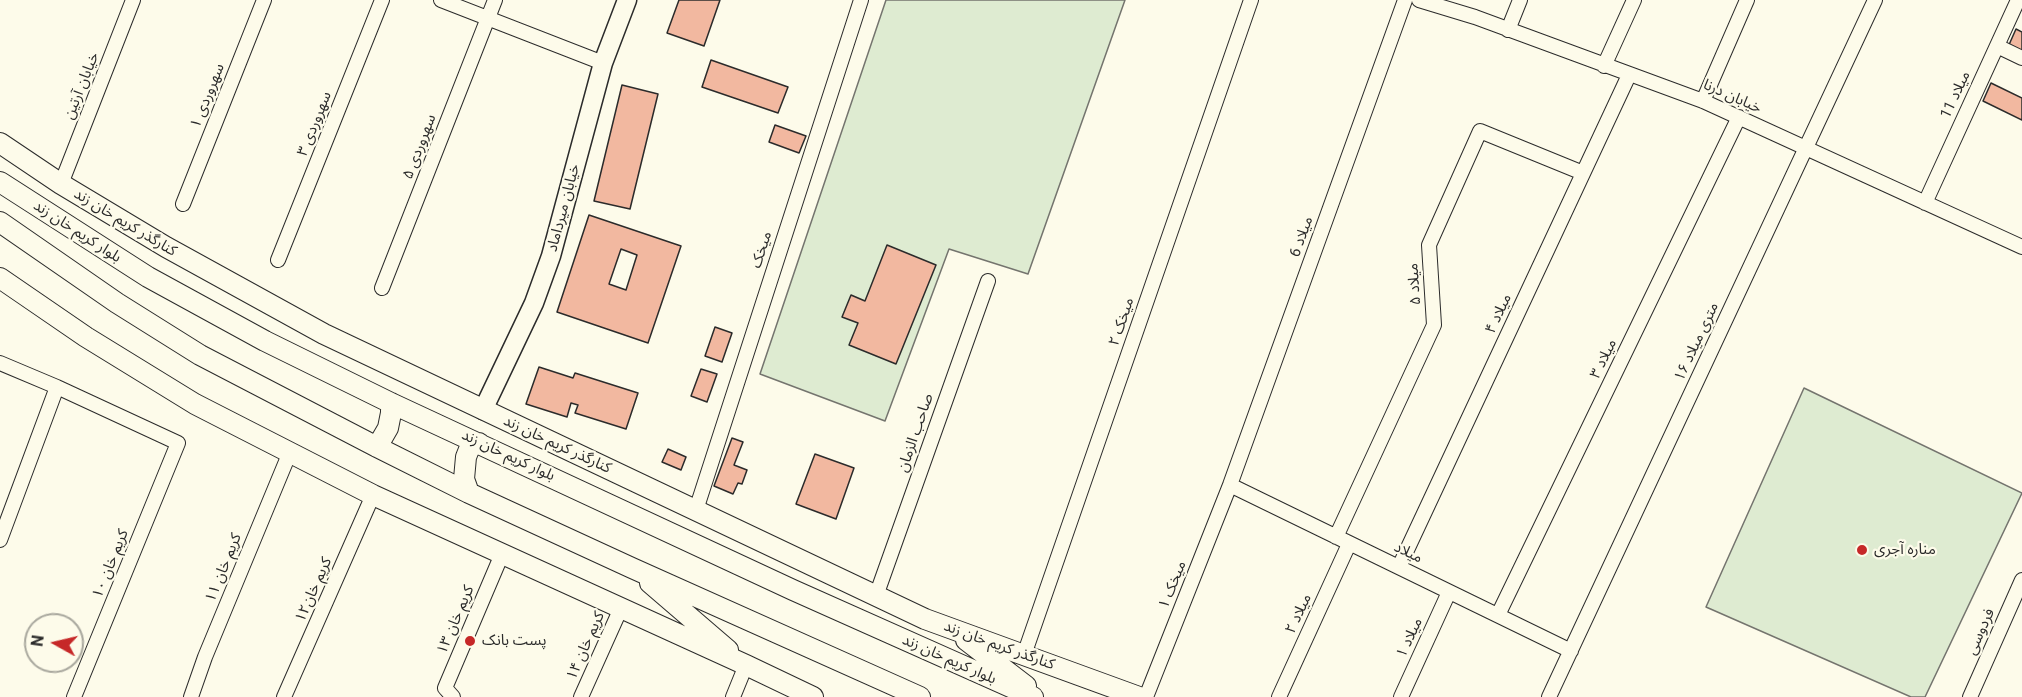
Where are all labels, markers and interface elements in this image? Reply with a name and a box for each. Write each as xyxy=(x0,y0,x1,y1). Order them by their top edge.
street label: خیابان آرتین xyxy=(60,50,104,122)
street label: سهروردی ۱ xyxy=(187,61,229,131)
street label: میلاد 11 xyxy=(1937,68,1975,122)
street label: خیابان درنا xyxy=(1700,76,1764,118)
street label: سهروردی ۳ xyxy=(294,89,336,159)
street label: سهروردی ۵ xyxy=(399,112,441,182)
street label: خیابان میرداماد xyxy=(544,162,584,254)
street label: کنارگذر کریم خان زند xyxy=(70,185,180,261)
street label: بلوار کریم خان زند xyxy=(30,197,124,267)
street label: میلاد 6 xyxy=(1286,214,1318,260)
street label: میخک xyxy=(748,229,776,271)
street label: میلاد ۵ xyxy=(1405,262,1425,306)
street label: میلاد ۴ xyxy=(1482,291,1516,337)
street label: میخک ۲ xyxy=(1105,295,1139,349)
street label: ۱۶ متری میلاد xyxy=(1671,300,1723,384)
street label: میلاد ۳ xyxy=(1587,336,1621,382)
street label: صاحب الزمان xyxy=(894,391,938,475)
street label: کنارگذر کریم خان زند xyxy=(500,412,614,478)
street label: بلوار کریم خان زند xyxy=(458,427,558,485)
street label: کریم خان ۱۰ xyxy=(89,527,133,601)
street label: کریم خان ۱۱ xyxy=(202,531,246,605)
street label: میلاد xyxy=(1391,538,1425,568)
place label: مناره آجری xyxy=(1874,541,1936,559)
marker: مناره آجری xyxy=(1855,543,1869,557)
street label: کریم خان۱۲ xyxy=(292,555,336,625)
street label: میخک ۱ xyxy=(1155,558,1191,612)
street label: کریم خان ۱۳ xyxy=(434,583,478,657)
street label: میلاد ۲ xyxy=(1282,591,1316,637)
street label: فردوسی xyxy=(1963,606,1999,658)
street label: کریم خان ۱۴ xyxy=(563,609,609,683)
north arrow xyxy=(24,613,84,673)
street label: میلاد ۱ xyxy=(1393,615,1427,661)
street label: کنارگذر کریم خان زند xyxy=(941,618,1057,674)
street label: بلوار کریم خان زند xyxy=(899,631,999,689)
place label: پست بانک xyxy=(482,632,546,650)
text: N xyxy=(27,634,48,648)
marker: پست بانک xyxy=(463,634,477,648)

